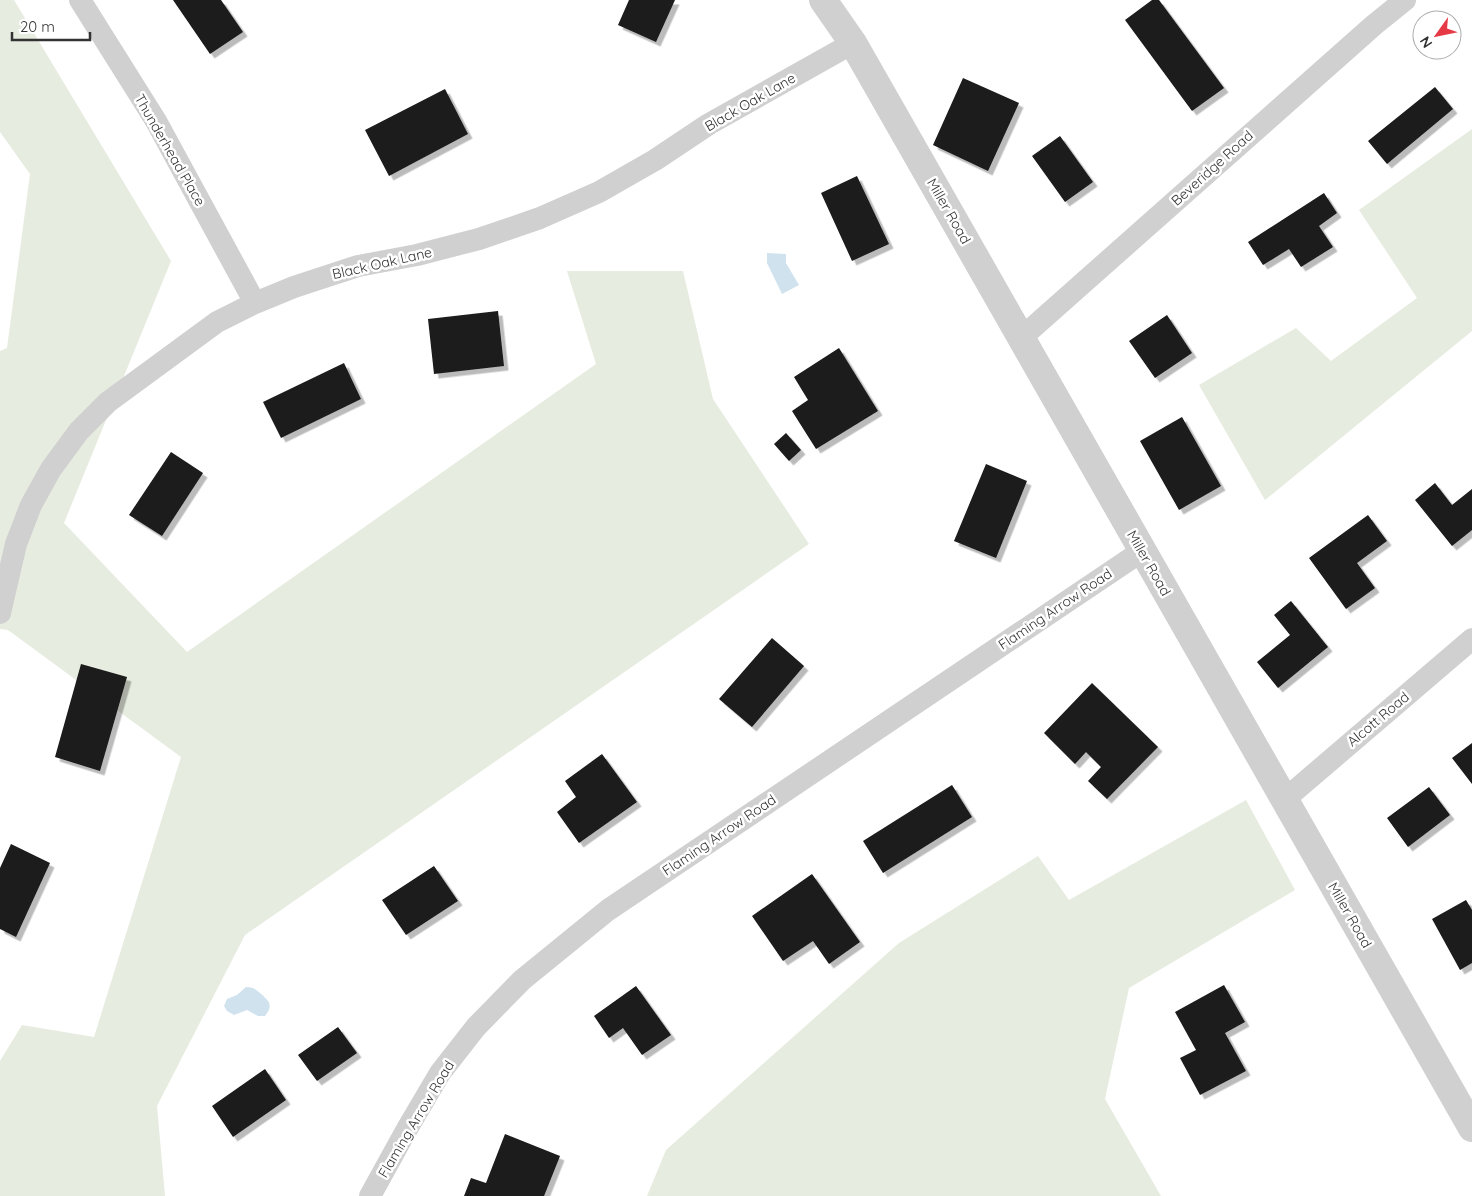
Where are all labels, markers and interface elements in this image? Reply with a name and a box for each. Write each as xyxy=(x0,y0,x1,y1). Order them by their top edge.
scale bar xyxy=(12,10,90,42)
north arrow xyxy=(1412,10,1462,60)
text: 20 m xyxy=(20,17,55,36)
text: N xyxy=(1416,33,1436,51)
street label: Black Oak Lane xyxy=(701,69,799,135)
street label: Thunderhead Place xyxy=(131,91,209,209)
street label: Beveridge Road xyxy=(1167,127,1257,209)
street label: Miller Road xyxy=(923,175,975,247)
street label: Black Oak Lane xyxy=(330,243,434,283)
street label: Miller Road xyxy=(1123,527,1175,599)
street label: Flaming Arrow Road xyxy=(995,564,1115,654)
street label: Alcott Road xyxy=(1343,688,1413,750)
street label: Flaming Arrow Road xyxy=(659,790,779,880)
street label: Miller Road xyxy=(1324,879,1376,951)
street label: Flaming Arrow Road xyxy=(374,1057,458,1181)

